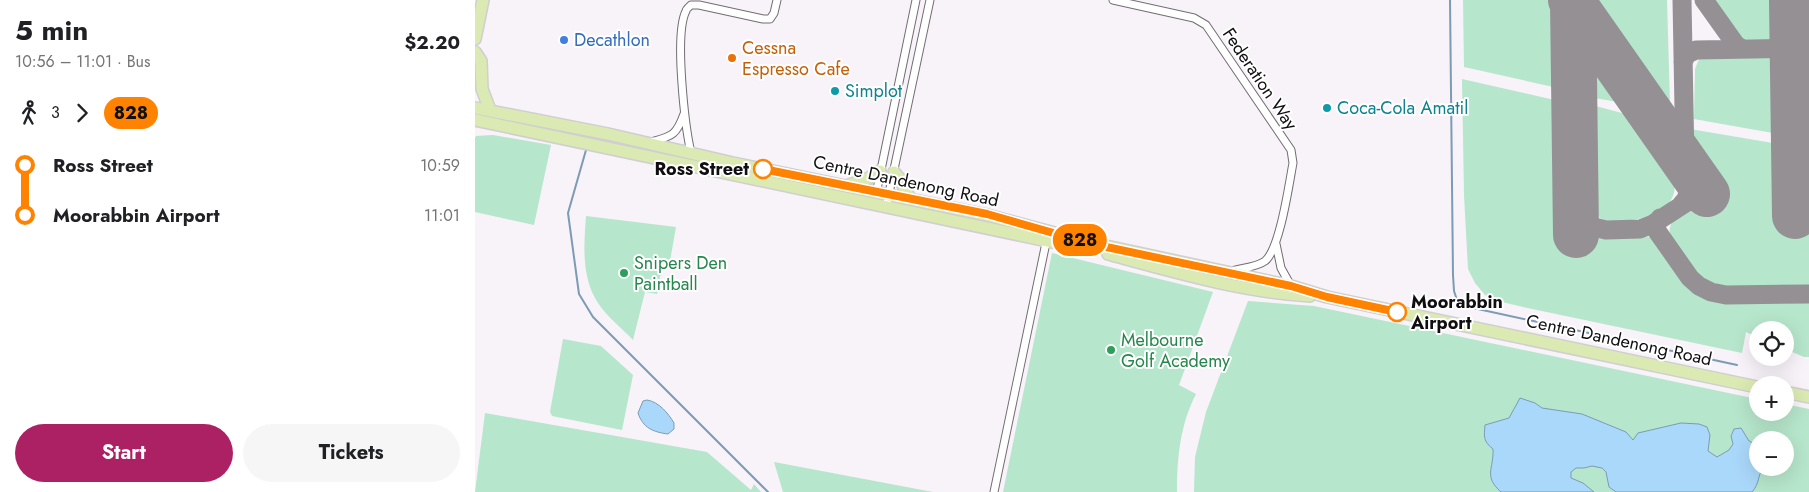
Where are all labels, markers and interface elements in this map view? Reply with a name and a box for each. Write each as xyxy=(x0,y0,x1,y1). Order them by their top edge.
text: 5 min xyxy=(15,10,88,51)
street label: Federation Way xyxy=(1216,23,1304,135)
place label: Decathlon xyxy=(574,27,650,53)
text: $2.20 xyxy=(405,29,460,56)
marker: Decathlon xyxy=(558,34,570,46)
place label: Cessna Espresso Cafe xyxy=(742,35,850,82)
text: 10:56 – 11:01 · Bus xyxy=(15,50,150,73)
marker: Cessna Espresso Cafe xyxy=(726,52,738,64)
place label: Simplot xyxy=(845,78,903,104)
marker: Simplot xyxy=(829,85,841,97)
place label: Coca-Cola Amatil xyxy=(1337,95,1468,121)
icon: walk xyxy=(15,99,43,127)
icon: forward xyxy=(68,99,96,127)
text: 828 xyxy=(114,100,148,126)
text: 3 xyxy=(51,101,60,124)
marker: Coca-Cola Amatil xyxy=(1321,102,1333,114)
street label: Centre Dandenong Road xyxy=(811,149,1001,213)
text: Ross Street xyxy=(53,152,153,179)
text: 10:59 xyxy=(420,154,460,177)
place label: Ross Street xyxy=(654,156,749,182)
marker: Ross Street xyxy=(753,159,773,179)
text: Moorabbin Airport xyxy=(53,202,220,229)
text: 11:01 xyxy=(424,204,460,227)
line badge: 828 xyxy=(1051,224,1109,256)
text: 828 xyxy=(1063,227,1097,253)
place label: Snipers Den Paintball xyxy=(634,250,727,297)
marker: Snipers Den Paintball xyxy=(618,267,630,279)
place label: Moorabbin Airport xyxy=(1410,289,1503,336)
marker: Moorabbin Airport xyxy=(1387,302,1407,322)
street label: Centre Dandenong Road xyxy=(1524,308,1714,372)
map controls xyxy=(1749,321,1794,476)
button: locate xyxy=(1749,321,1794,366)
place label: Melbourne Golf Academy xyxy=(1121,327,1230,374)
marker: Melbourne Golf Academy xyxy=(1105,344,1117,356)
button: + xyxy=(1749,376,1794,421)
button: Start xyxy=(15,424,233,482)
button: Tickets xyxy=(243,424,460,482)
button: − xyxy=(1749,431,1794,476)

